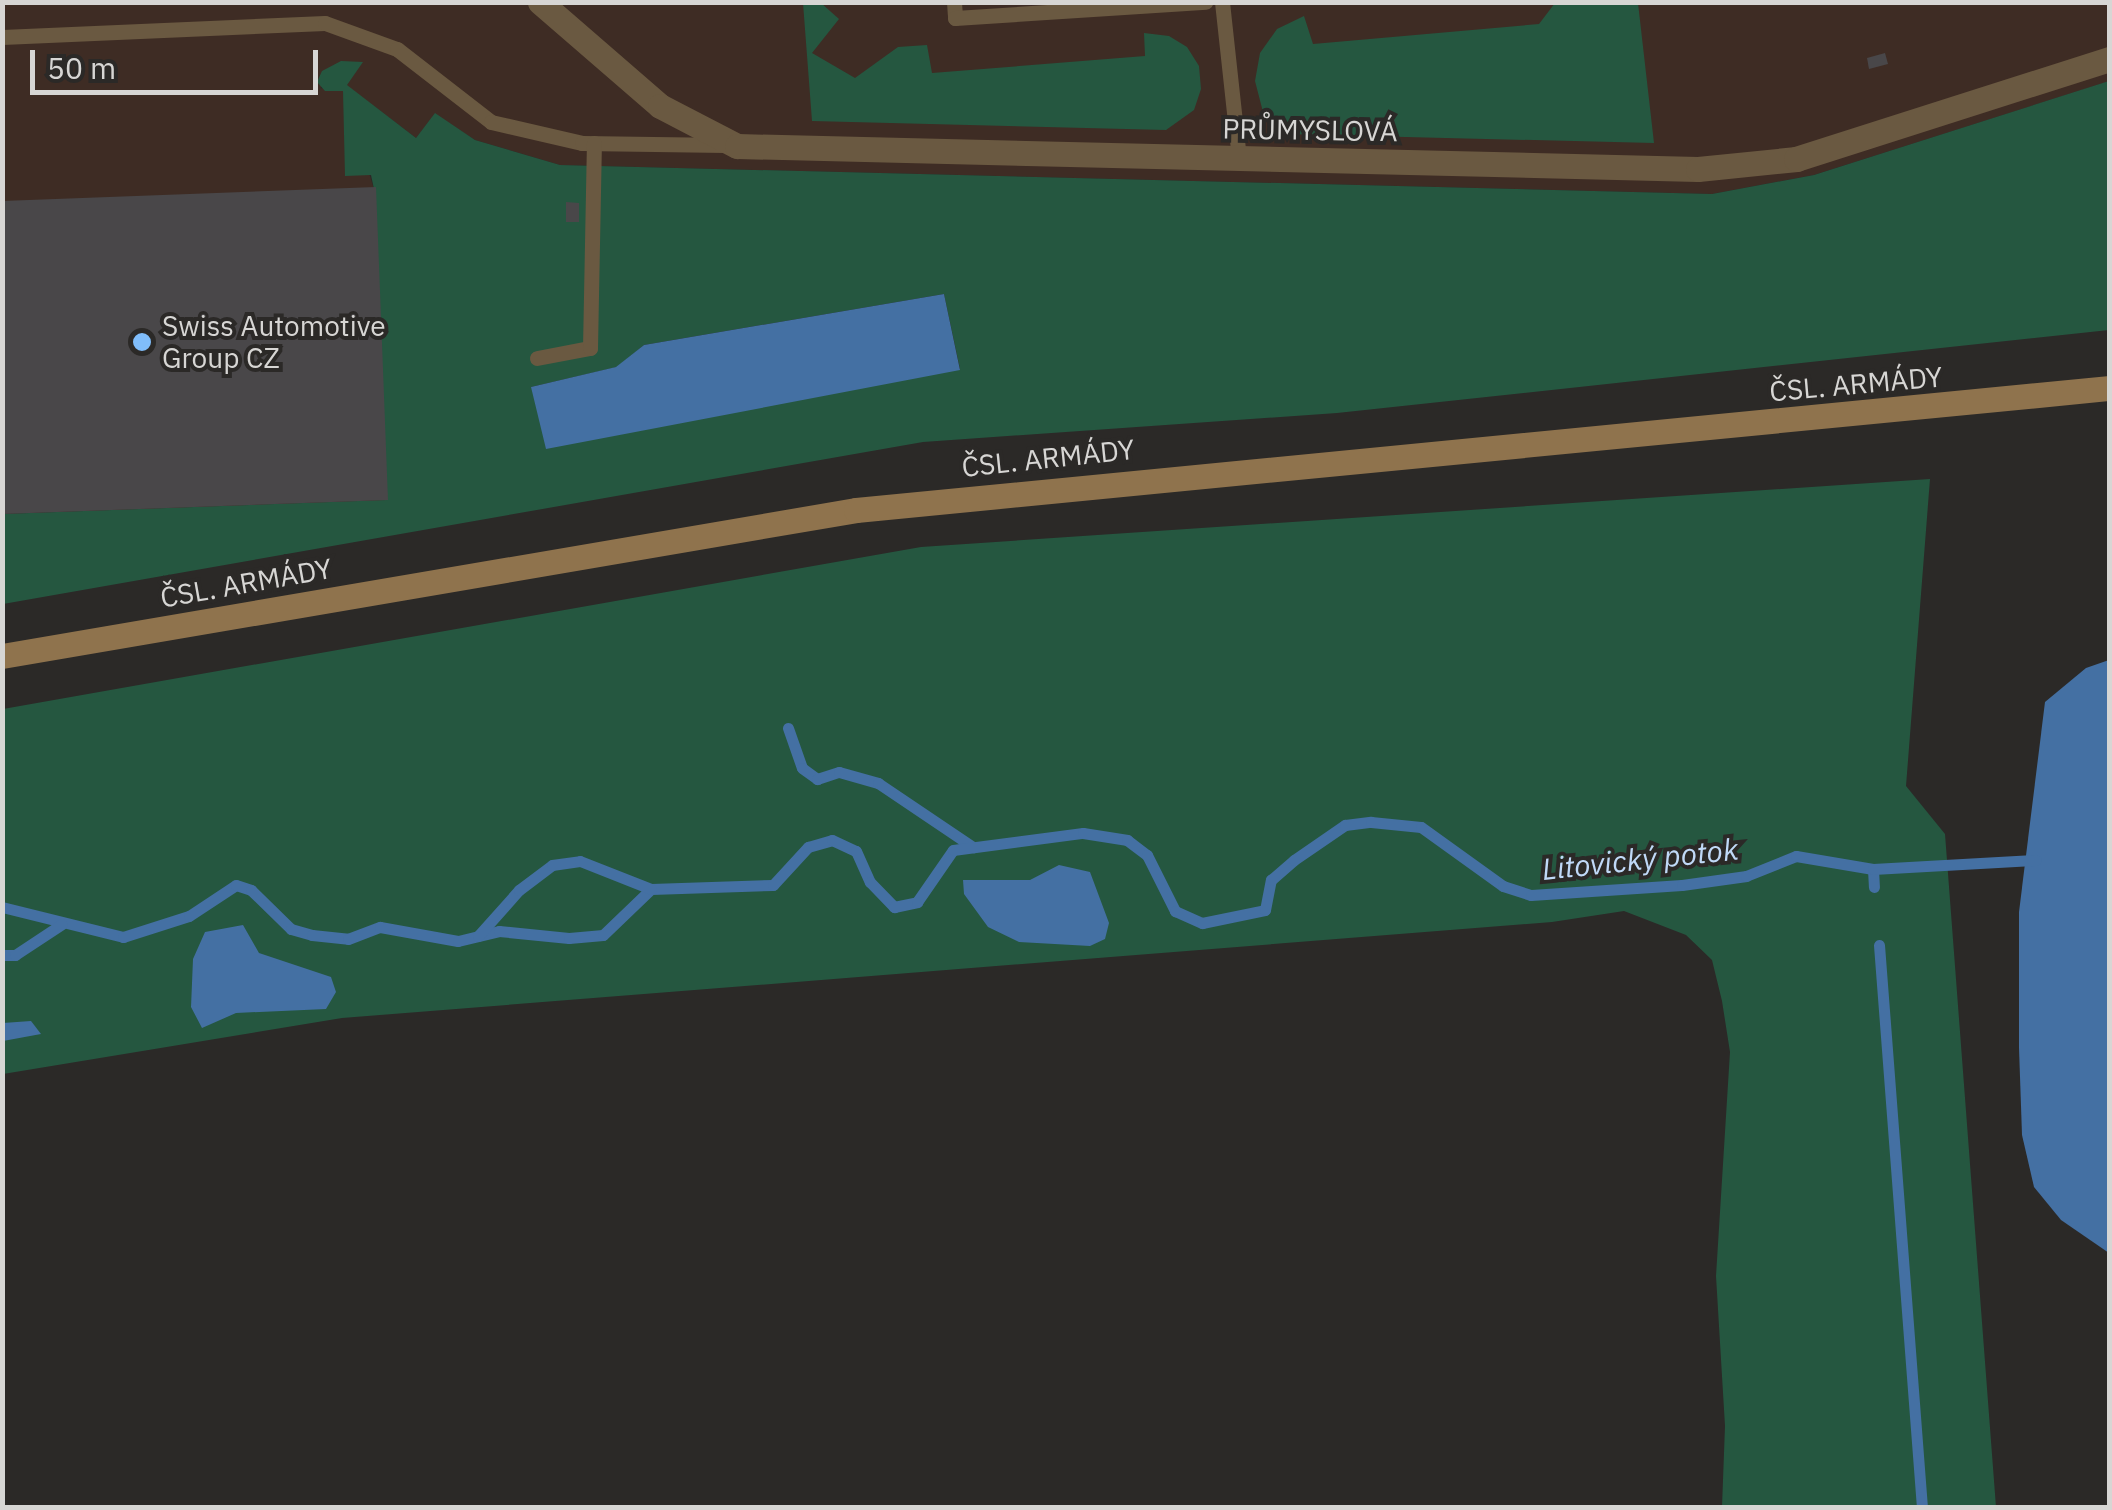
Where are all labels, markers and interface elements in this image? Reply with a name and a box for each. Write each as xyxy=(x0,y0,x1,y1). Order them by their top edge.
scale bar xyxy=(35,30,322,92)
text: 50 m xyxy=(47,48,116,87)
street label: PRŮMYSLOVÁ xyxy=(1222,112,1398,148)
place label: Swiss Automotive Group CZ xyxy=(162,309,386,375)
marker: Swiss Automotive Group CZ xyxy=(131,331,153,353)
street label: ČSL. ARMÁDY xyxy=(1768,360,1944,408)
street label: ČSL. ARMÁDY xyxy=(960,432,1136,484)
street label: ČSL. ARMÁDY xyxy=(158,551,334,615)
water label: Litovický potok xyxy=(1540,831,1740,887)

